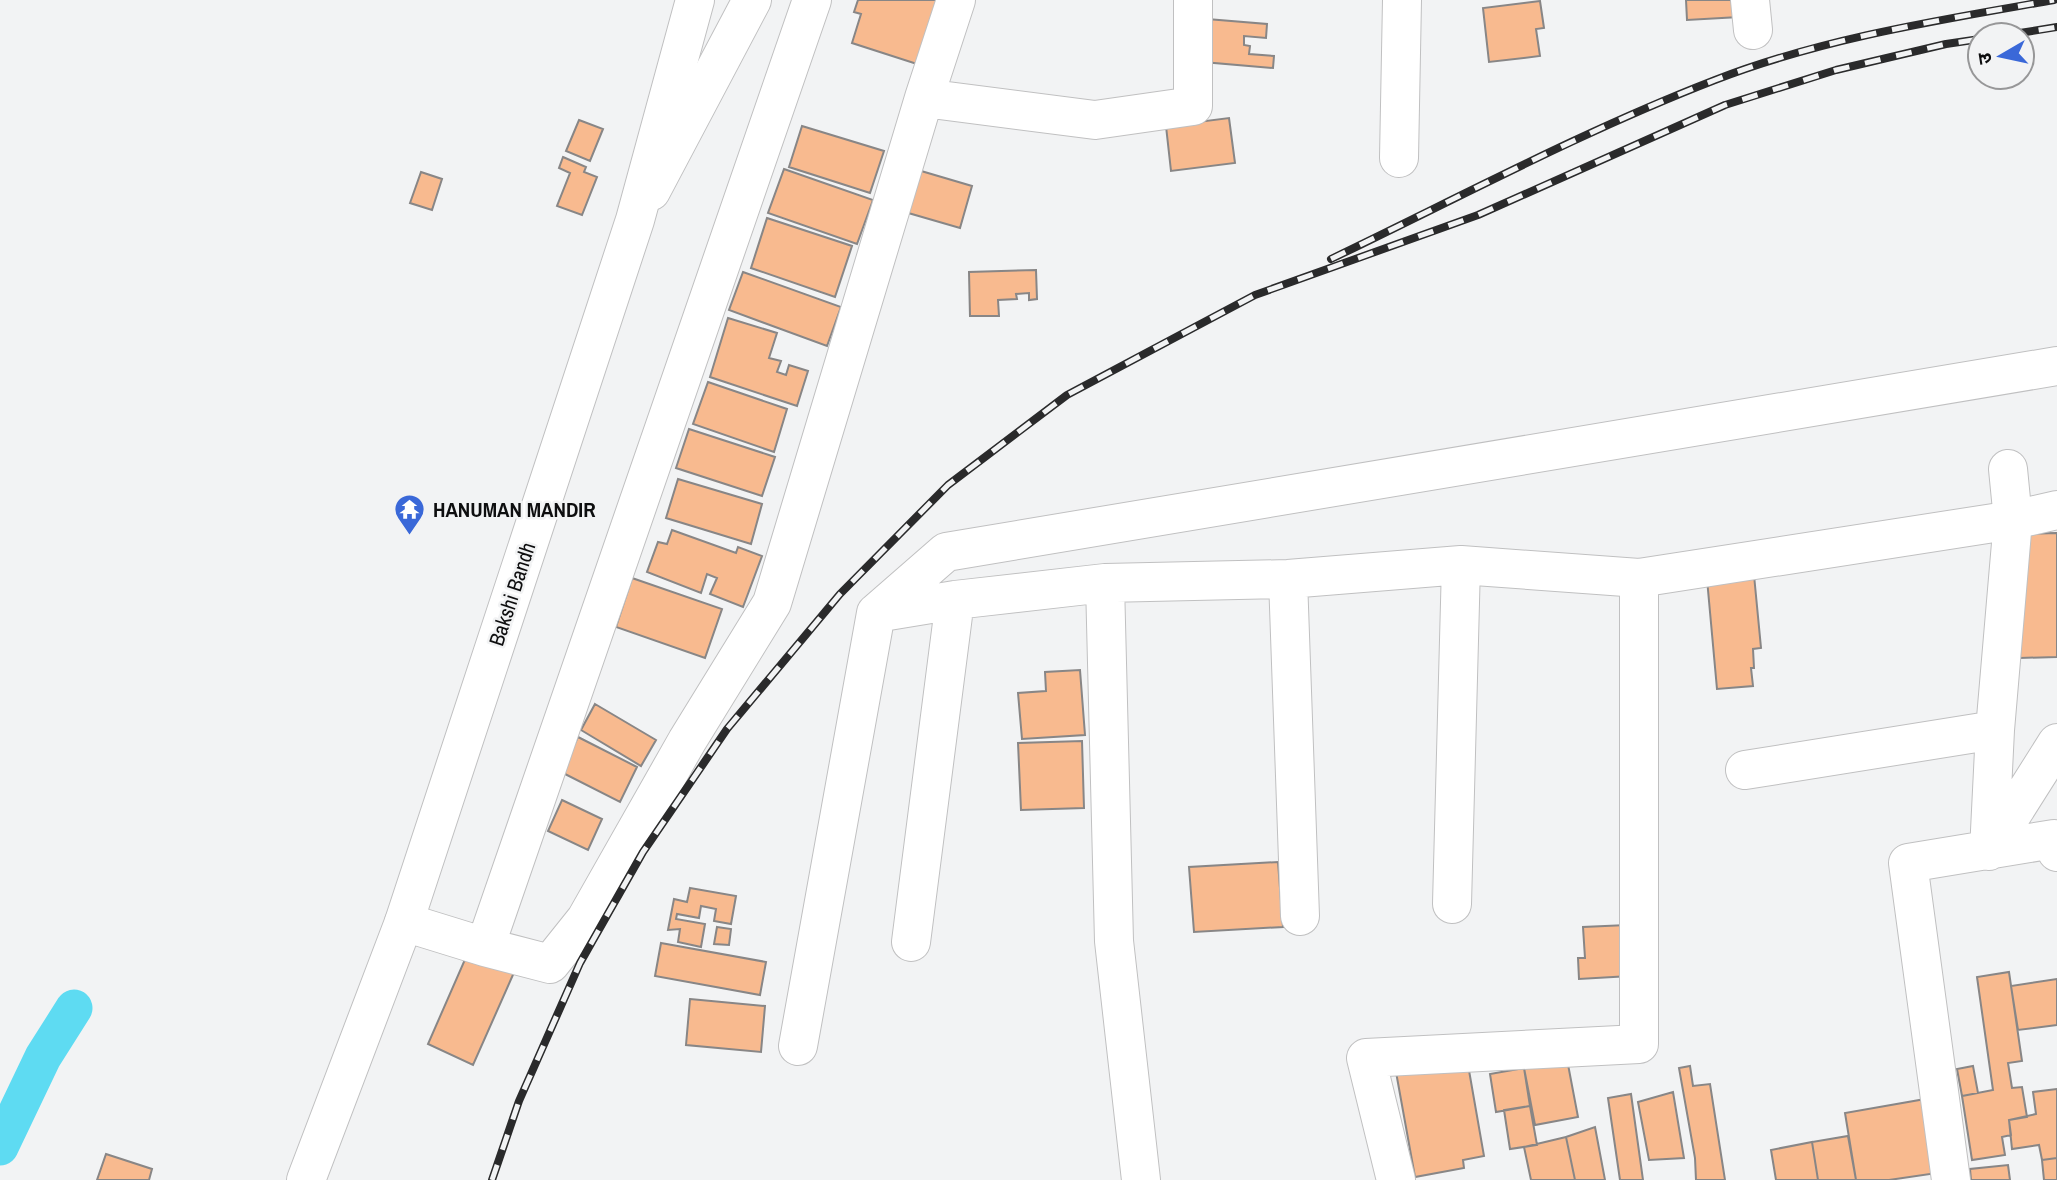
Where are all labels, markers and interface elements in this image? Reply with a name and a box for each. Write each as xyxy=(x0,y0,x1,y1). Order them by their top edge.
north arrow xyxy=(1966,21,2036,91)
text: उ xyxy=(1970,50,1998,66)
temple icon: HANUMAN MANDIR xyxy=(393,492,427,536)
place label: HANUMAN MANDIR xyxy=(433,495,596,524)
street label: Bakshi Bandh xyxy=(482,539,542,649)

